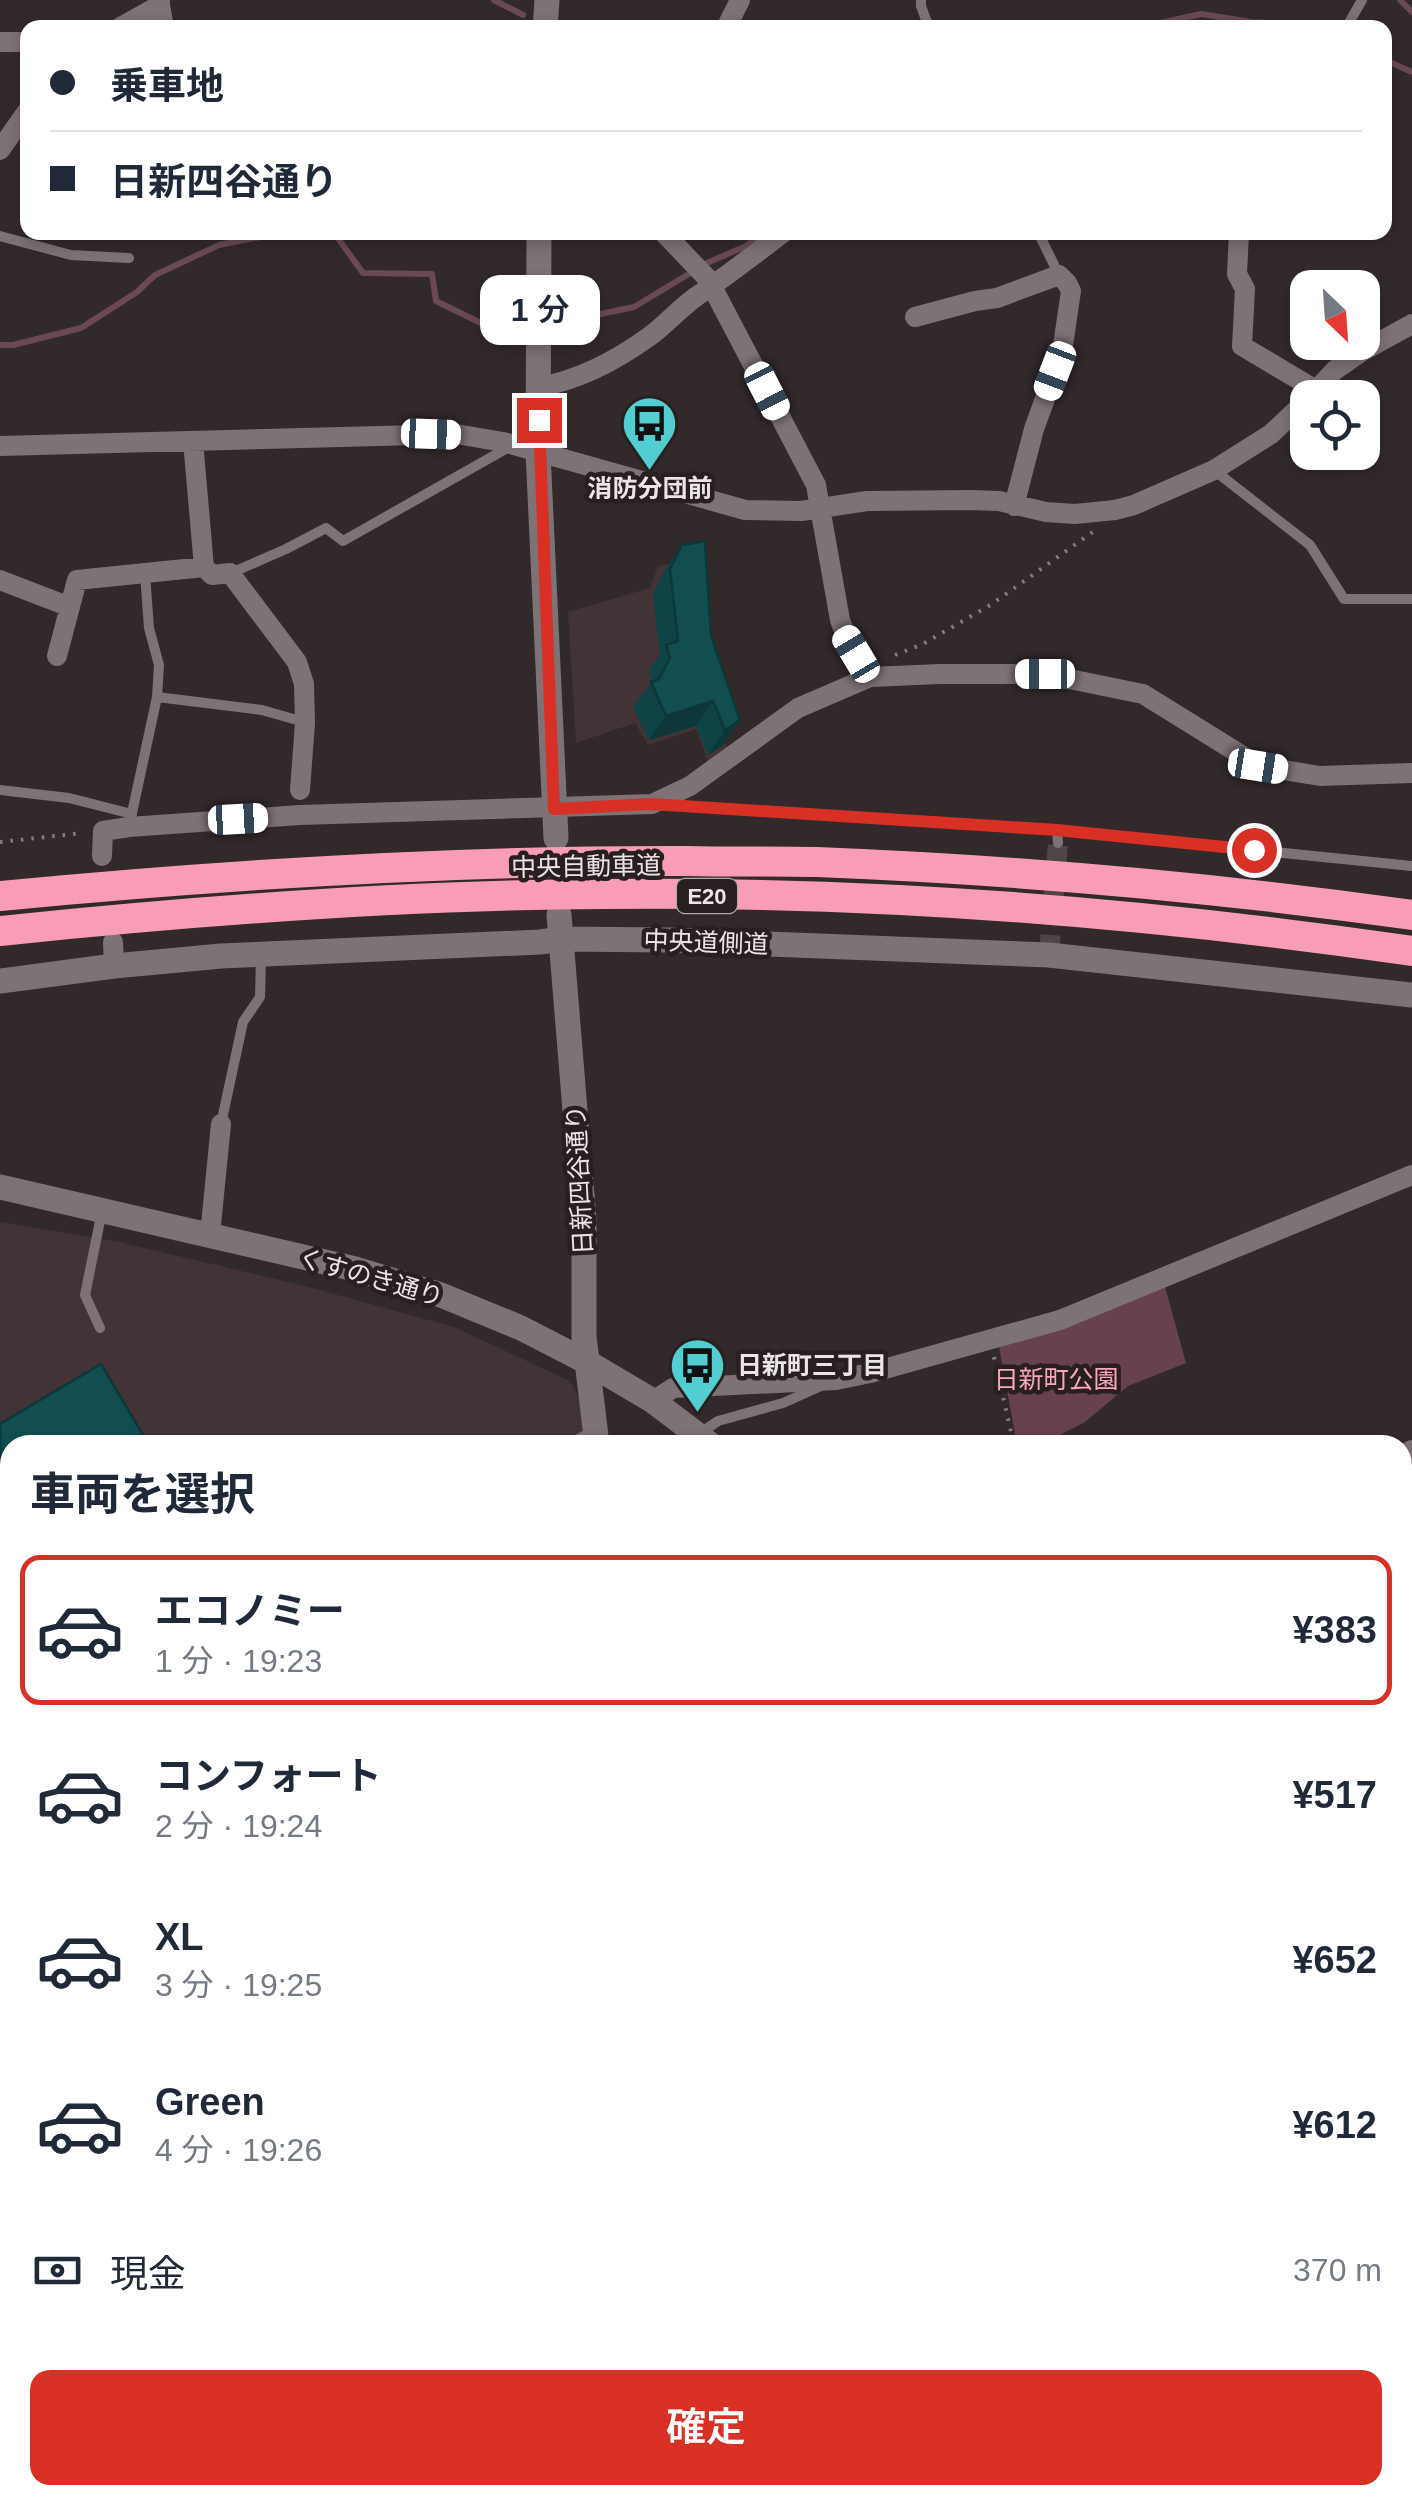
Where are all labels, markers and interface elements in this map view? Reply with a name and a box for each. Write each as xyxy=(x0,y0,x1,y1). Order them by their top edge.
text: 乗車地 xyxy=(110,65,224,107)
text: 日新四谷通り xyxy=(110,161,338,203)
north arrow xyxy=(1290,270,1380,360)
map controls xyxy=(1290,270,1380,470)
callout: 1 分 xyxy=(479,275,599,345)
text: 1 分 xyxy=(511,292,569,328)
car xyxy=(1030,338,1080,404)
car xyxy=(740,357,794,425)
button: locate xyxy=(1290,380,1380,470)
bus stop icon: 消防分団前 xyxy=(620,394,680,473)
route end xyxy=(517,398,562,443)
car xyxy=(400,418,462,450)
place label: 消防分団前 xyxy=(587,474,713,502)
car xyxy=(828,621,884,687)
car xyxy=(1015,659,1075,689)
car xyxy=(1226,746,1290,786)
car xyxy=(207,802,269,836)
route start xyxy=(1232,828,1277,873)
street label: 中央自動車道 xyxy=(511,851,661,881)
road number: E20 xyxy=(677,879,737,913)
street label: 中央道側道 xyxy=(643,926,769,958)
street label: 日新四谷通り xyxy=(561,1104,597,1256)
street label: くすのき通り xyxy=(295,1243,447,1311)
bus stop icon: 日新町三丁目 xyxy=(668,1335,728,1414)
place label: 日新町三丁目 xyxy=(737,1351,887,1379)
park label: 日新町公園 xyxy=(993,1365,1119,1393)
text: 車両を選択 xyxy=(30,1469,255,1520)
icon: car xyxy=(35,1585,125,1675)
text: エコノミー xyxy=(155,1590,345,1632)
text: ¥383 xyxy=(1292,1609,1377,1651)
text: 1 分 · 19:23 xyxy=(155,1643,322,1679)
icon: car xyxy=(35,1750,125,1840)
text: コンフォート xyxy=(155,1755,382,1797)
text: ¥517 xyxy=(1292,1774,1377,1816)
text: 2 分 · 19:24 xyxy=(155,1808,322,1844)
icon: car xyxy=(35,1915,125,2005)
text: XL xyxy=(155,1916,204,1958)
text: ¥652 xyxy=(1292,1939,1377,1981)
text: 3 分 · 19:25 xyxy=(155,1967,322,2003)
icon: car xyxy=(35,2080,125,2170)
text: Green xyxy=(155,2081,265,2123)
text: ¥612 xyxy=(1292,2104,1377,2146)
text: 4 分 · 19:26 xyxy=(155,2132,322,2168)
icon: cash xyxy=(30,2243,85,2298)
text: 370 m xyxy=(1293,2252,1382,2288)
text: 現金 xyxy=(110,2253,186,2295)
button: 確定 xyxy=(30,2370,1382,2485)

